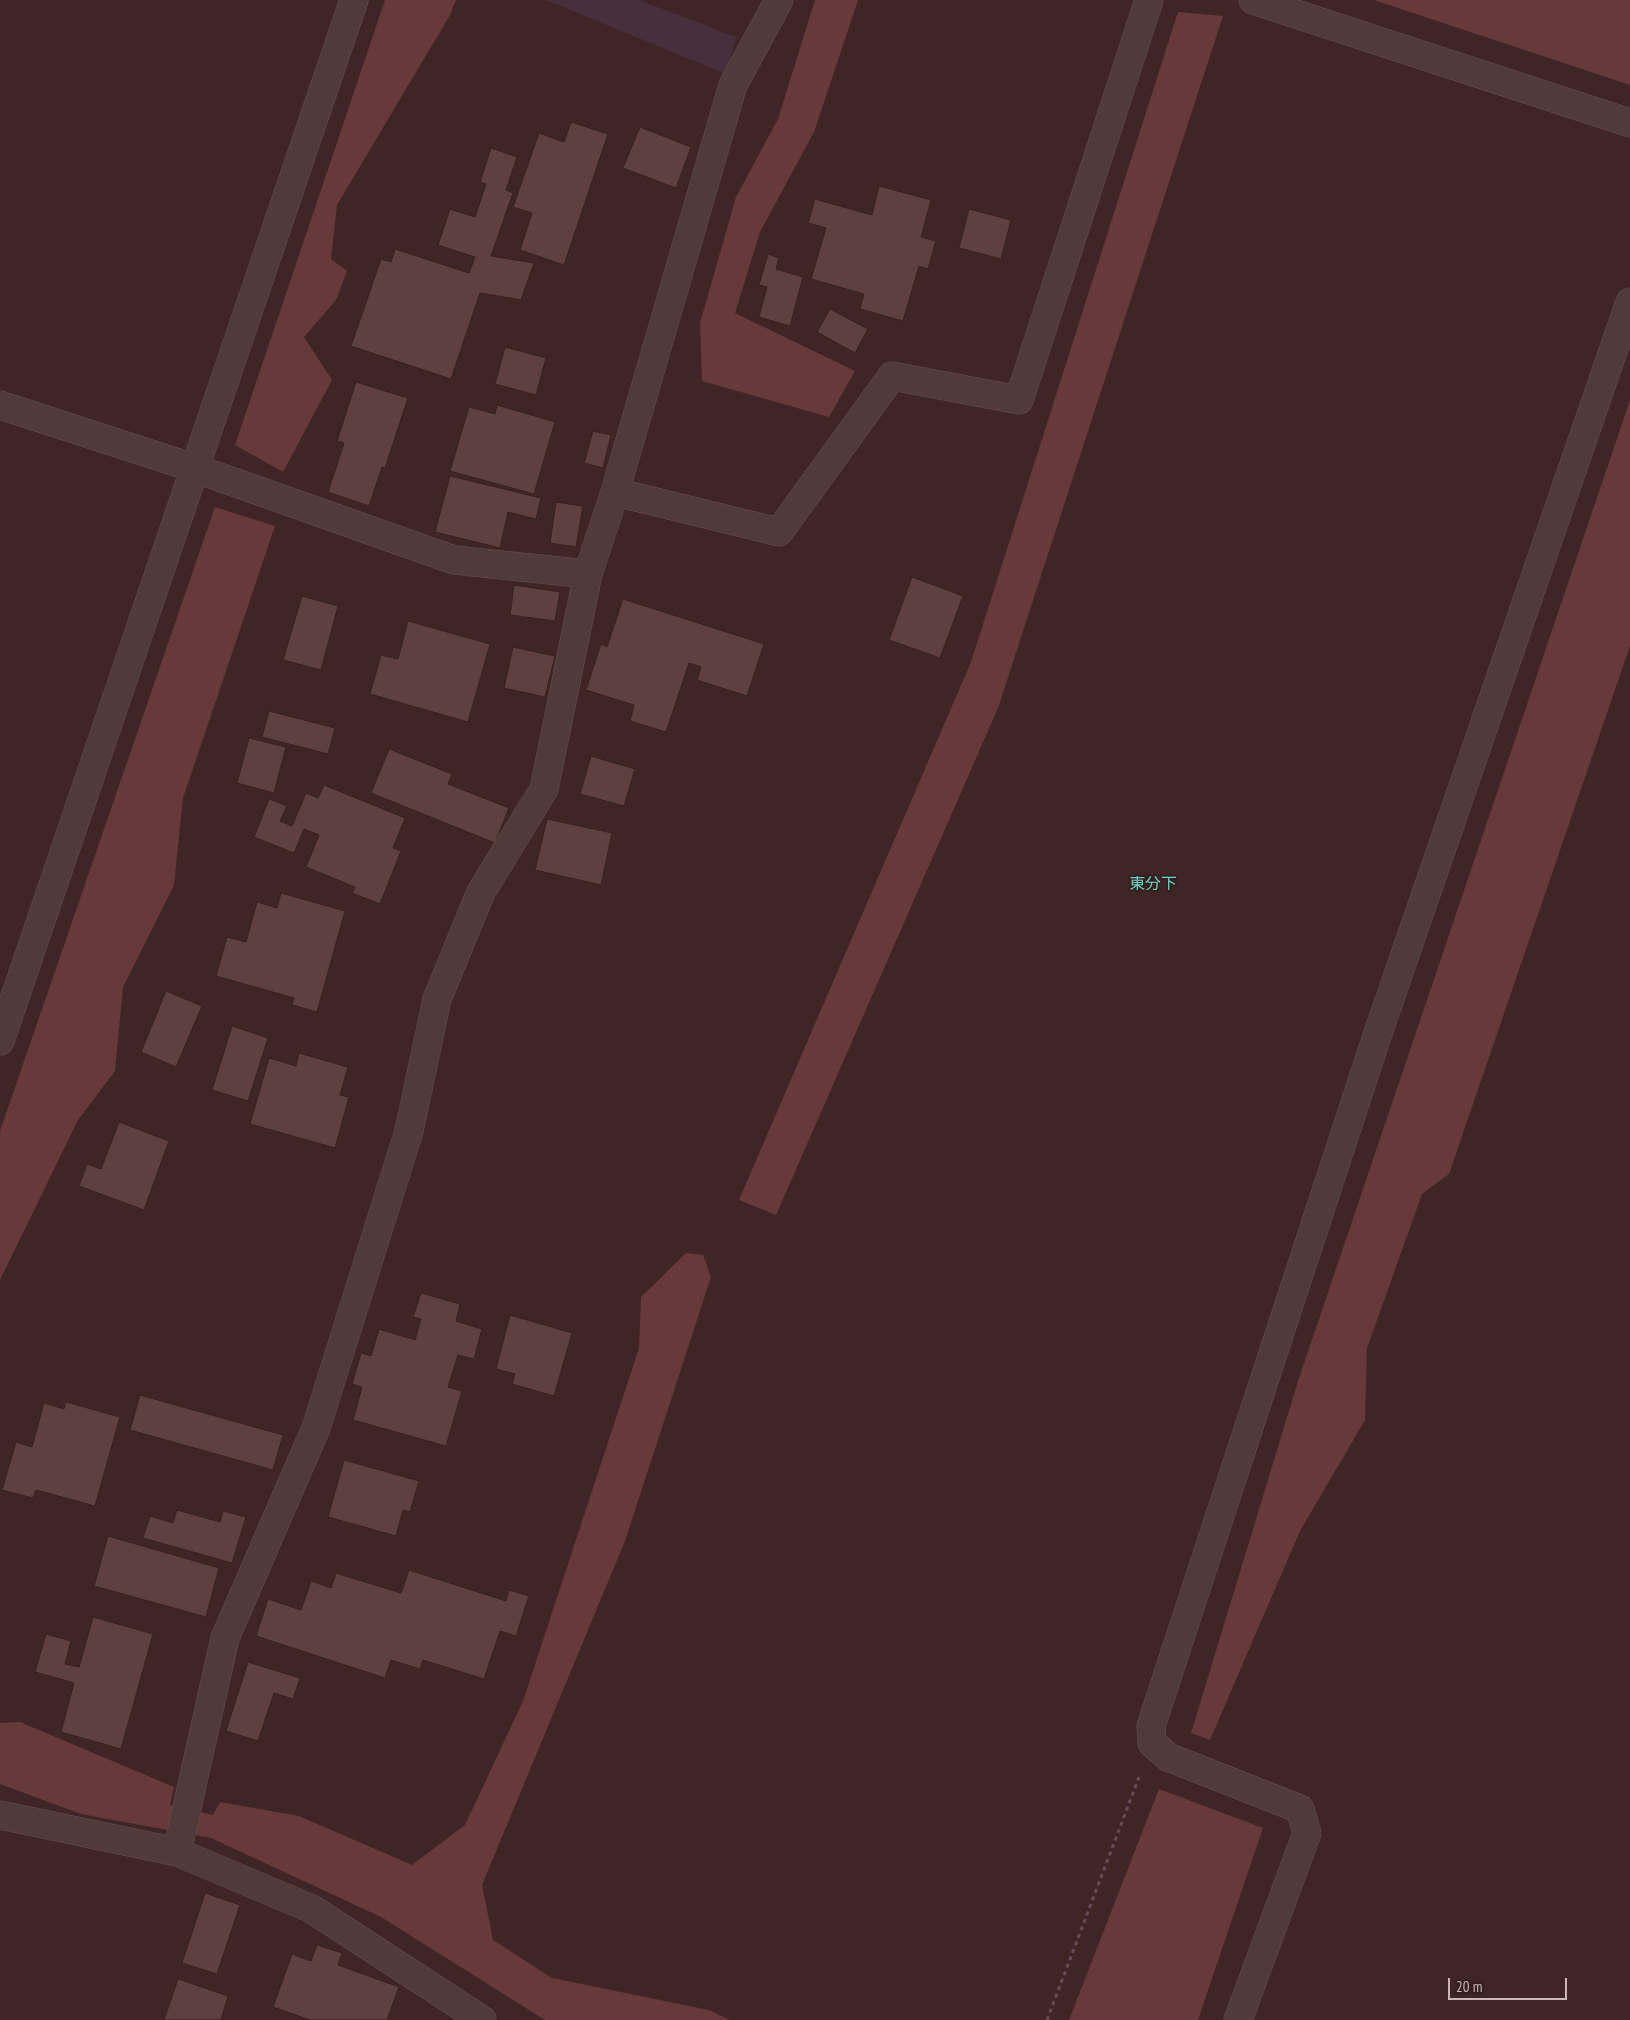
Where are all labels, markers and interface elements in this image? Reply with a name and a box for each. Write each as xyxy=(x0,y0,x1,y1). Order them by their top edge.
district label: 東分下 xyxy=(1129,874,1177,894)
scale bar xyxy=(1450,1968,1569,2000)
text: 20 m xyxy=(1456,1977,1482,1996)

